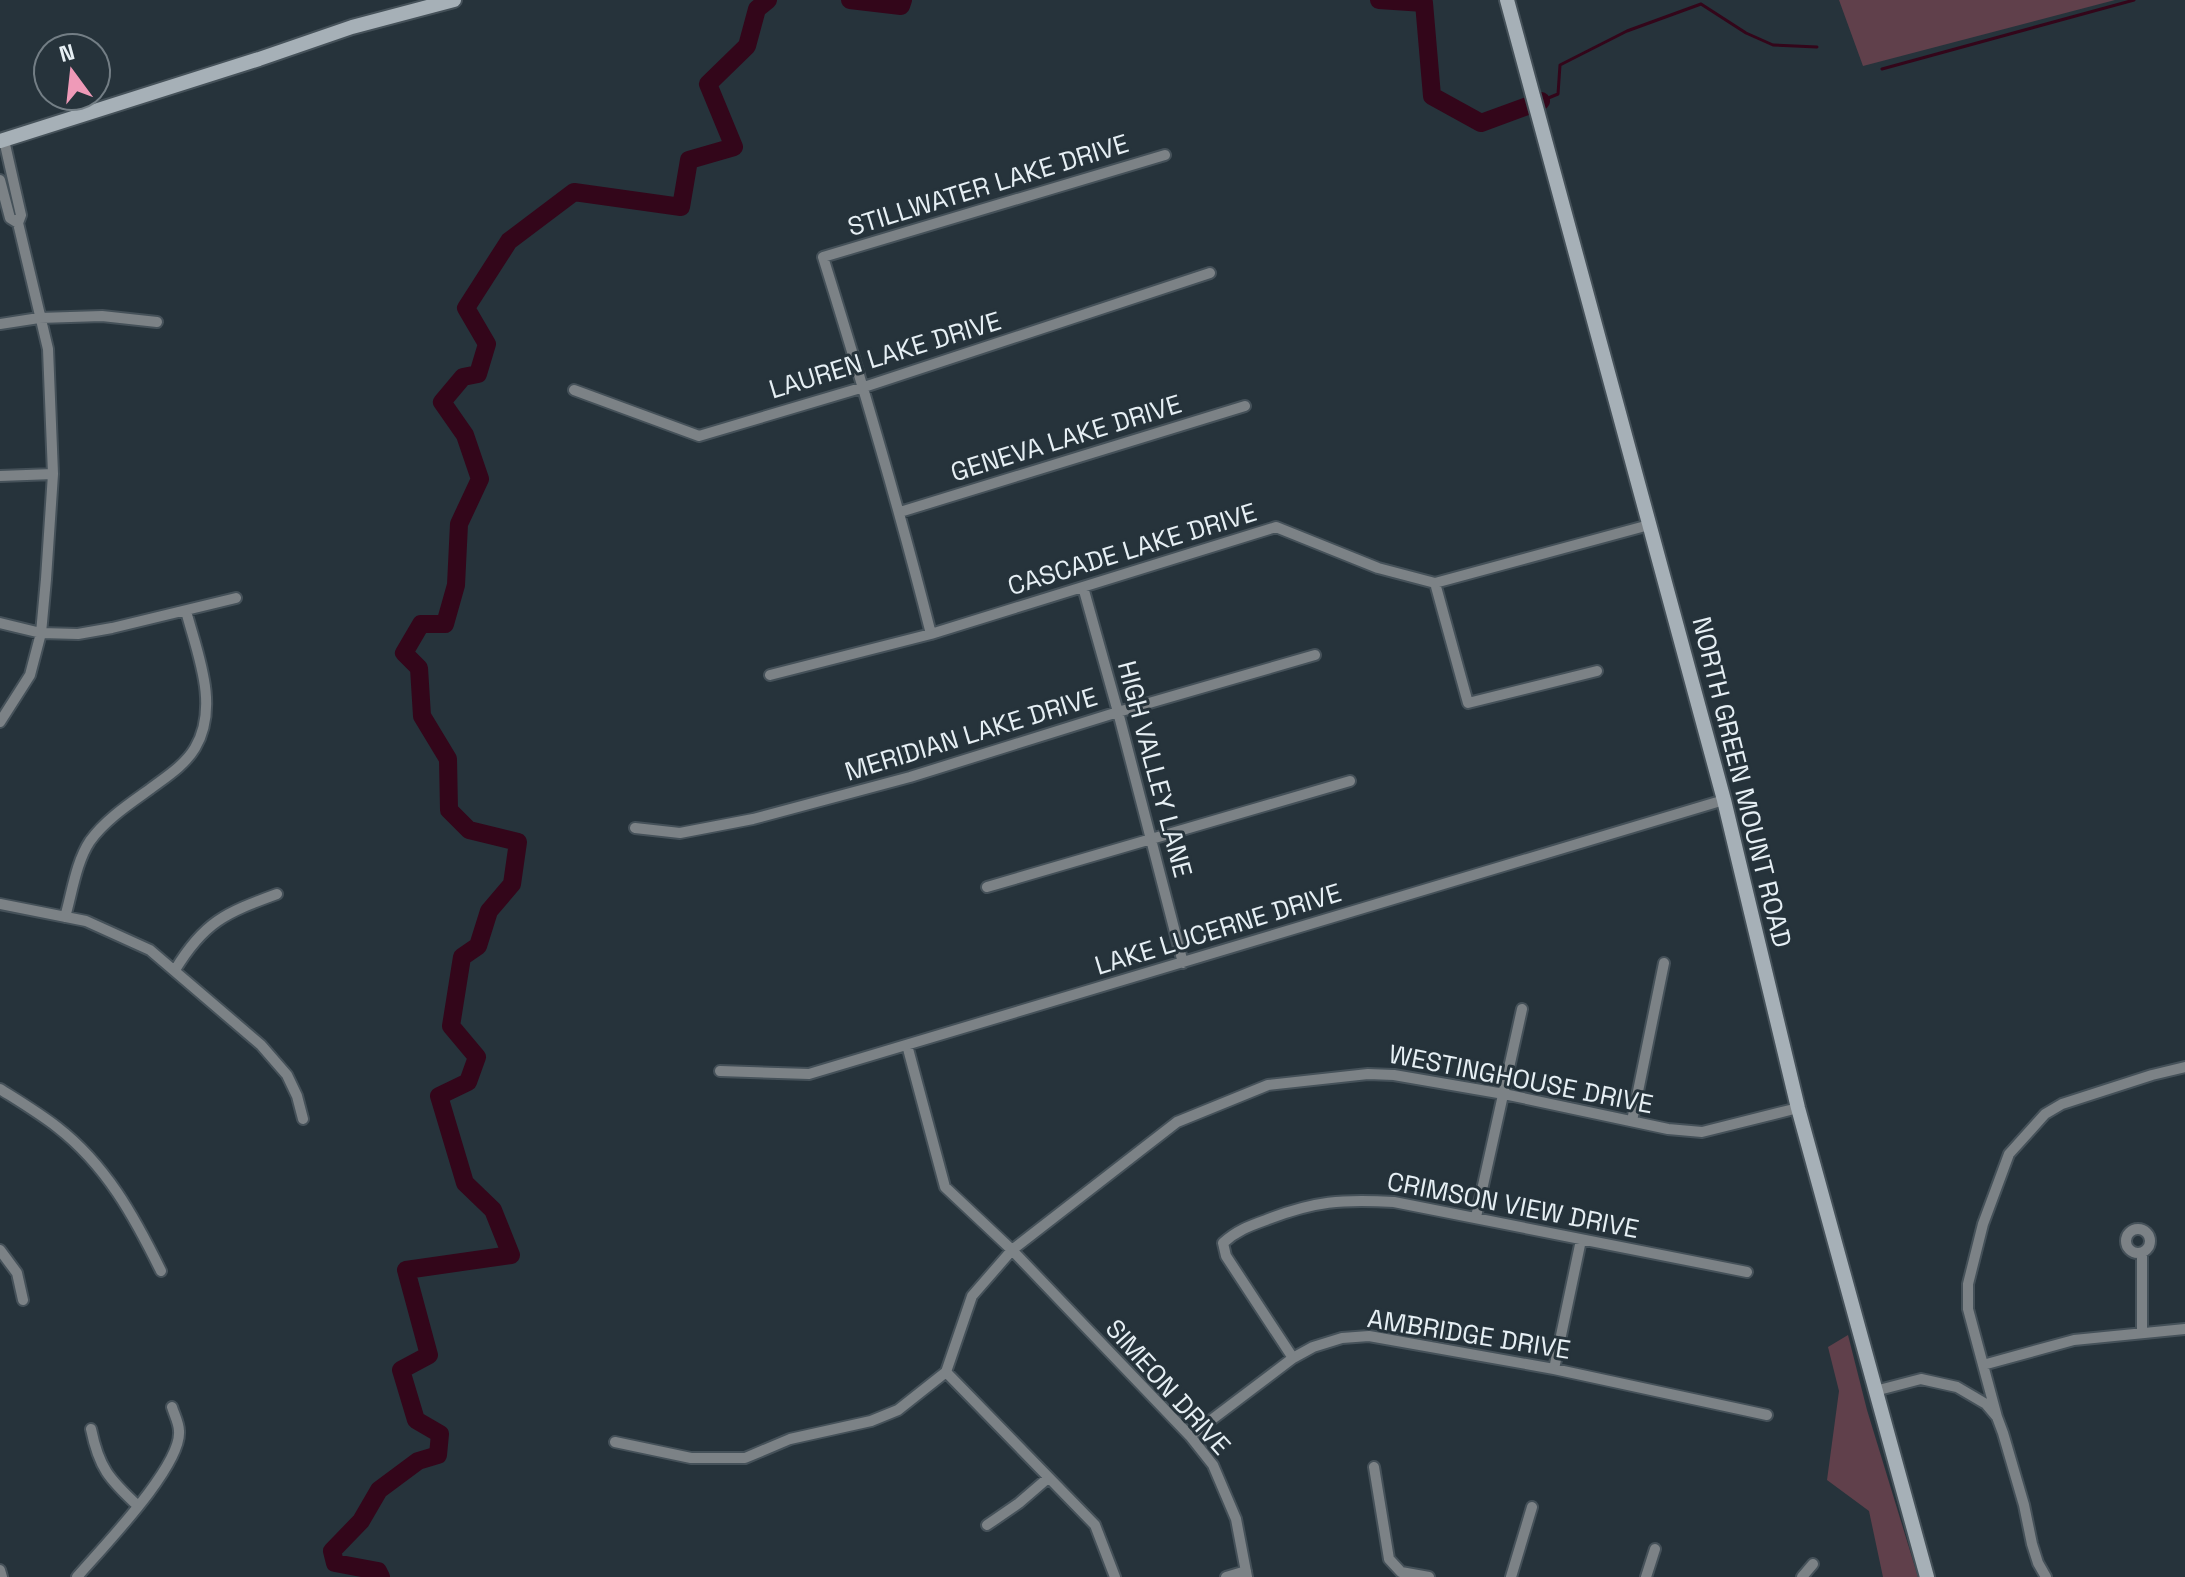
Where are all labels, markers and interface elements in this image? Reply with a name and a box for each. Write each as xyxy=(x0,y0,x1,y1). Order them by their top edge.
north arrow xyxy=(32,32,112,112)
text: N xyxy=(56,37,78,68)
street label: STILLWATER LAKE DRIVE xyxy=(843,126,1133,244)
street label: LAUREN LAKE DRIVE xyxy=(765,304,1005,406)
street label: GENEVA LAKE DRIVE xyxy=(946,387,1186,489)
street label: CASCADE LAKE DRIVE xyxy=(1003,495,1261,603)
street label: NORTH GREEN MOUNT ROAD xyxy=(1684,613,1800,951)
street label: HIGH VALLEY LANE xyxy=(1110,657,1200,881)
street label: MERIDIAN LAKE DRIVE xyxy=(841,679,1101,789)
street label: LAKE LUCERNE DRIVE xyxy=(1091,875,1345,983)
street label: WESTINGHOUSE DRIVE xyxy=(1386,1037,1656,1121)
street label: CRIMSON VIEW DRIVE xyxy=(1384,1164,1642,1246)
street label: AMBRIDGE DRIVE xyxy=(1365,1301,1573,1367)
street label: SIMEON DRIVE xyxy=(1098,1312,1238,1462)

